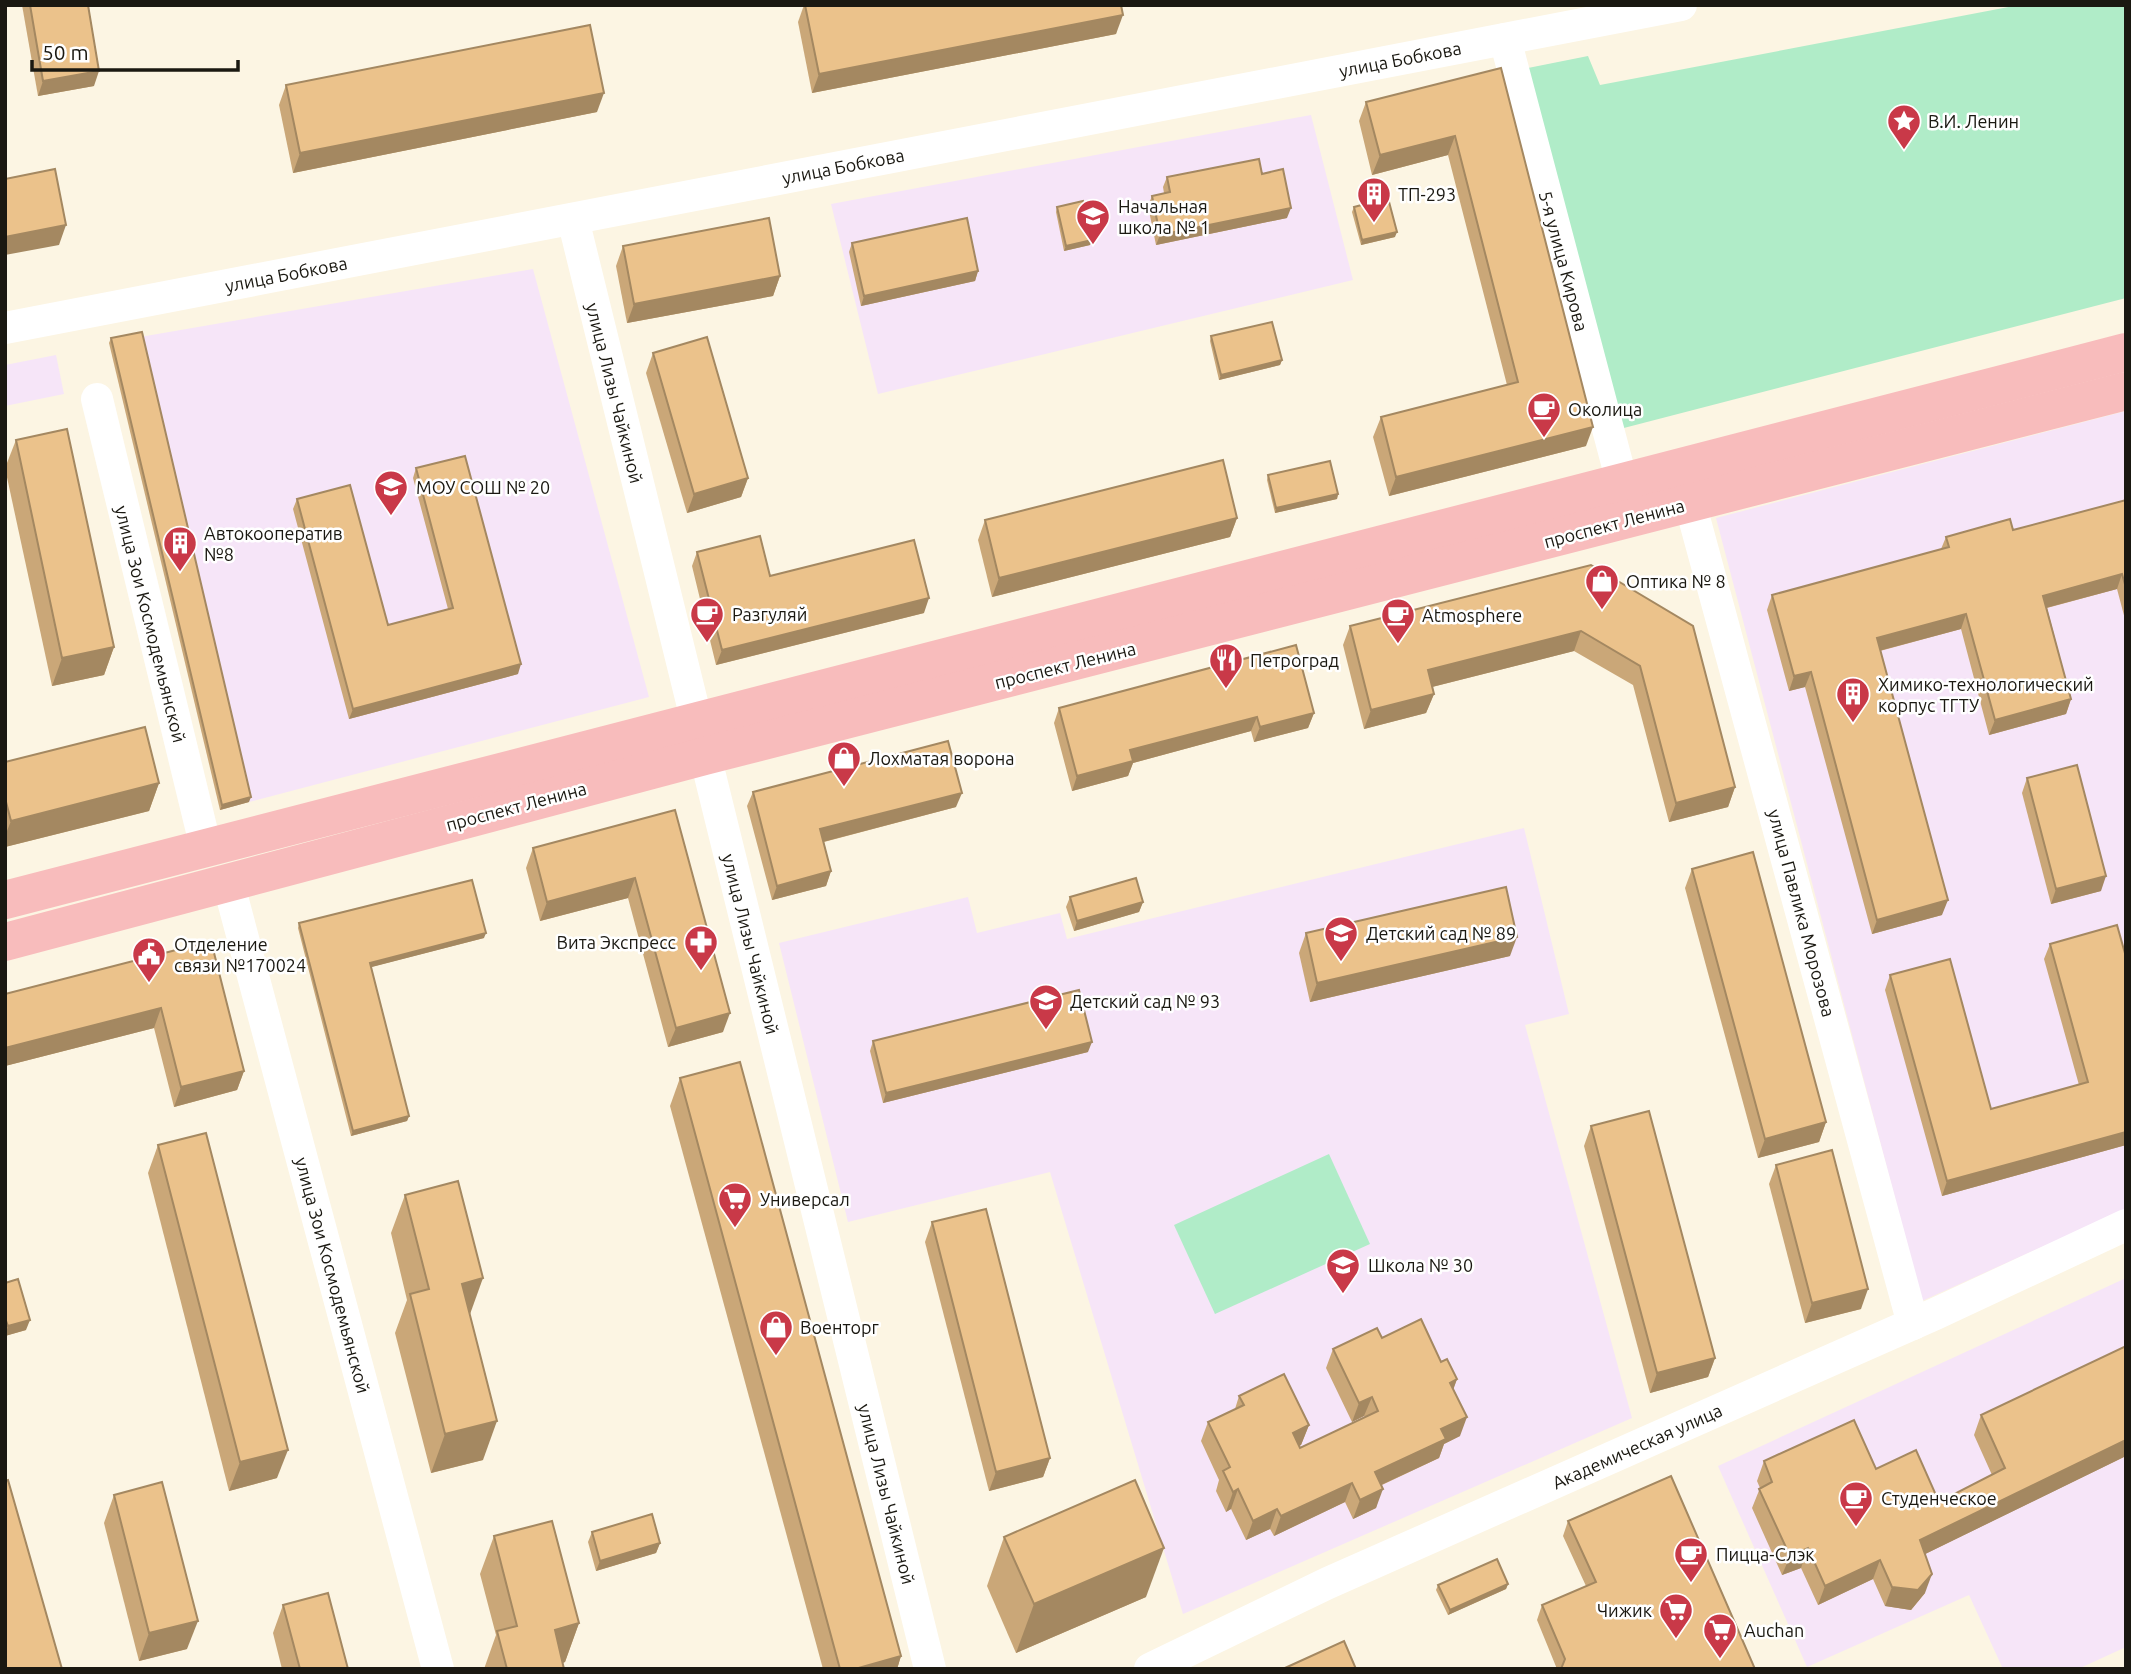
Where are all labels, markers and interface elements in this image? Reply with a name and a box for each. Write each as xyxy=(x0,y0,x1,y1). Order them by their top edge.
scale bar xyxy=(32,28,238,72)
street label: улица Бобкова xyxy=(1337,37,1463,81)
text: 50 m xyxy=(42,40,89,64)
place icon: В.И. Ленин xyxy=(1885,102,1923,151)
place label: В.И. Ленин xyxy=(1928,111,2019,131)
street label: улица Бобкова xyxy=(780,144,906,188)
building icon: ТП-293 xyxy=(1355,175,1393,224)
place label: ТП-293 xyxy=(1398,184,1456,204)
street label: 5-я улица Кирова xyxy=(1536,189,1592,333)
place label: Начальная школа № 1 xyxy=(1118,196,1210,237)
school or university icon: Начальная школа № 1 xyxy=(1074,197,1112,246)
street label: улица Бобкова xyxy=(223,252,349,296)
street label: улица Лизы Чайкиной xyxy=(583,301,647,485)
cafe icon: Околица xyxy=(1525,390,1563,439)
place label: Околица xyxy=(1568,399,1642,419)
school or university icon: МОУ СОШ № 20 xyxy=(372,468,410,517)
place label: МОУ СОШ № 20 xyxy=(416,477,550,497)
street label: проспект Ленина xyxy=(1541,495,1687,551)
street label: улица Зои Космодемьянской xyxy=(112,503,190,745)
place label: Автокооператив №8 xyxy=(204,523,343,564)
building icon: Автокооператив №8 xyxy=(161,524,199,573)
shop icon: Оптика № 8 xyxy=(1583,562,1621,611)
place label: Оптика № 8 xyxy=(1626,571,1726,591)
cafe icon: Разгуляй xyxy=(688,595,726,644)
cafe icon: Atmosphere xyxy=(1379,596,1417,645)
place label: Разгуляй xyxy=(732,604,807,624)
place label: Atmosphere xyxy=(1422,605,1522,625)
street label: проспект Ленина xyxy=(992,638,1138,692)
restaurant icon: Петроград xyxy=(1207,641,1245,690)
place label: Петроград xyxy=(1250,650,1339,670)
place label: Химико-технологический корпус ТГТУ xyxy=(1878,674,2094,715)
building icon: Химико-технологический корпус ТГТУ xyxy=(1834,675,1872,724)
shop icon: Лохматая ворона xyxy=(825,739,863,788)
place label: Лохматая ворона xyxy=(868,748,1015,768)
street label: проспект Ленина xyxy=(443,778,589,834)
street label: улица Павлика Морозова xyxy=(1765,807,1839,1019)
street label: улица Лизы Чайкиной xyxy=(719,852,783,1036)
school or university icon: Детский сад № 89 xyxy=(1322,914,1360,963)
pharmacy icon: Вита Экспресс xyxy=(682,923,720,972)
place label: Детский сад № 89 xyxy=(1366,923,1516,943)
place label: Вита Экспресс xyxy=(557,932,676,952)
place label: Отделение связи №170024 xyxy=(174,934,306,975)
public building icon: Отделение связи №170024 xyxy=(130,935,168,984)
school or university icon: Детский сад № 93 xyxy=(1027,982,1065,1031)
place label: Детский сад № 93 xyxy=(1070,991,1220,1011)
street label: улица Зои Космодемьянской xyxy=(292,1155,374,1395)
supermarket icon: Универсал xyxy=(716,1180,754,1229)
place label: Универсал xyxy=(760,1189,850,1209)
school or university icon: Школа № 30 xyxy=(1324,1246,1362,1295)
place label: Школа № 30 xyxy=(1368,1255,1473,1275)
shop icon: Военторг xyxy=(757,1308,795,1357)
place label: Военторг xyxy=(800,1317,879,1337)
street label: Академическая улица xyxy=(1549,1399,1725,1493)
street label: улица Лизы Чайкиной xyxy=(855,1402,919,1586)
cafe icon: Студенческое xyxy=(1837,1479,1875,1528)
place label: Студенческое xyxy=(1881,1488,1997,1508)
cafe icon: Пицца-Слэк xyxy=(1672,1535,1710,1584)
place label: Пицца-Слэк xyxy=(1716,1544,1815,1564)
supermarket icon: Чижик xyxy=(1657,1591,1695,1640)
place label: Чижик xyxy=(1597,1600,1652,1620)
supermarket icon: Auchan xyxy=(1701,1611,1739,1660)
place label: Auchan xyxy=(1744,1620,1804,1640)

